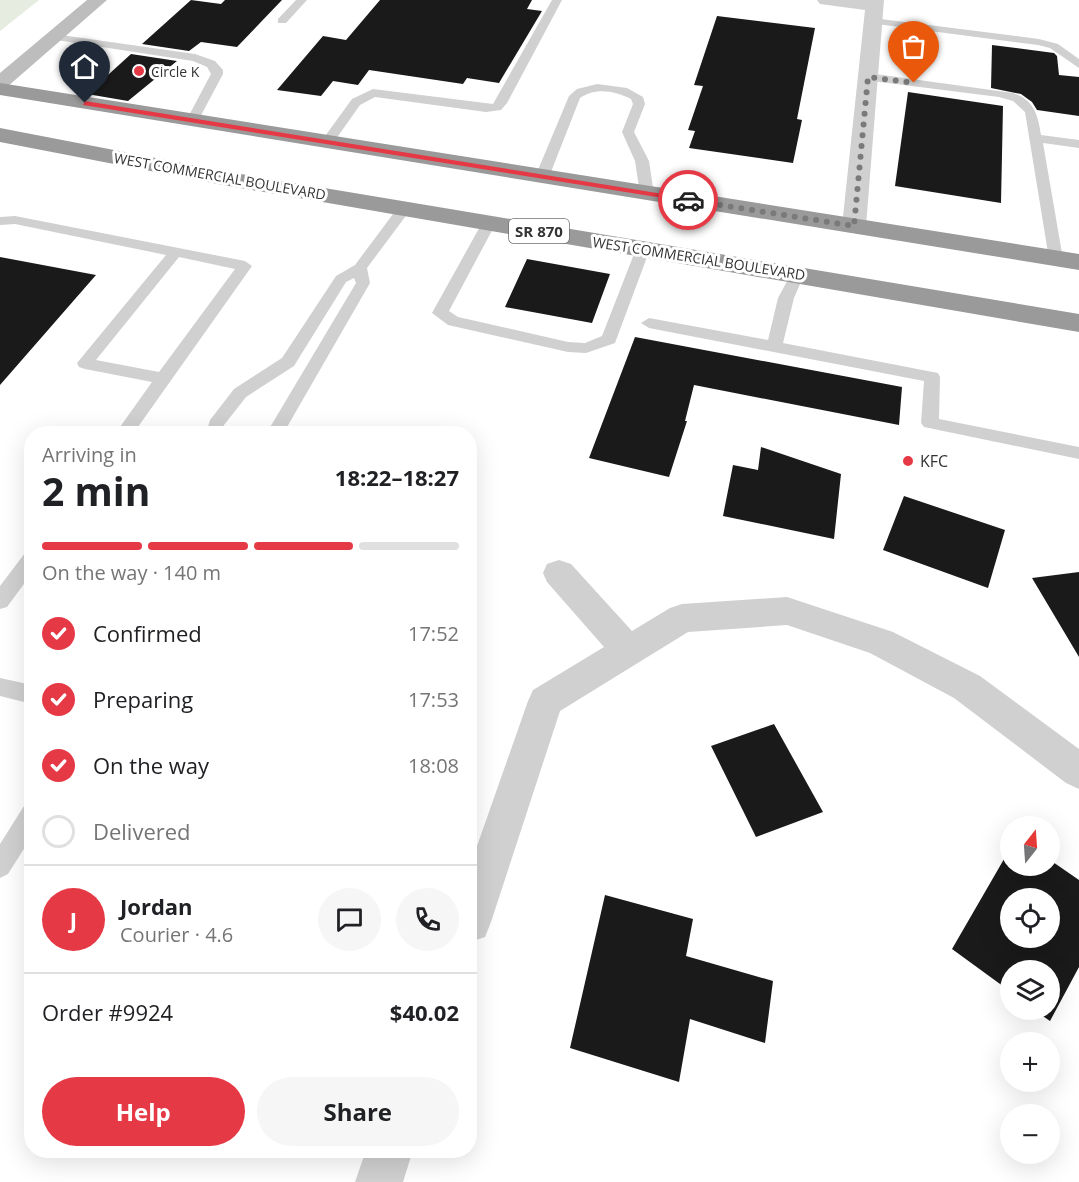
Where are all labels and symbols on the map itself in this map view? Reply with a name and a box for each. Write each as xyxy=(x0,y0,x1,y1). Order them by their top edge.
pin xyxy=(888,21,939,83)
pin xyxy=(59,41,110,103)
place label: Circle K xyxy=(151,62,200,81)
marker: Circle K xyxy=(132,64,146,78)
street label: WEST COMMERCIAL BOULEVARD xyxy=(113,148,327,204)
courier xyxy=(658,170,718,230)
road number: SR 870 xyxy=(509,219,569,243)
street label: WEST COMMERCIAL BOULEVARD xyxy=(591,232,807,284)
place label: KFC xyxy=(920,450,948,472)
marker: KFC xyxy=(901,454,915,468)
north arrow xyxy=(1000,816,1060,876)

